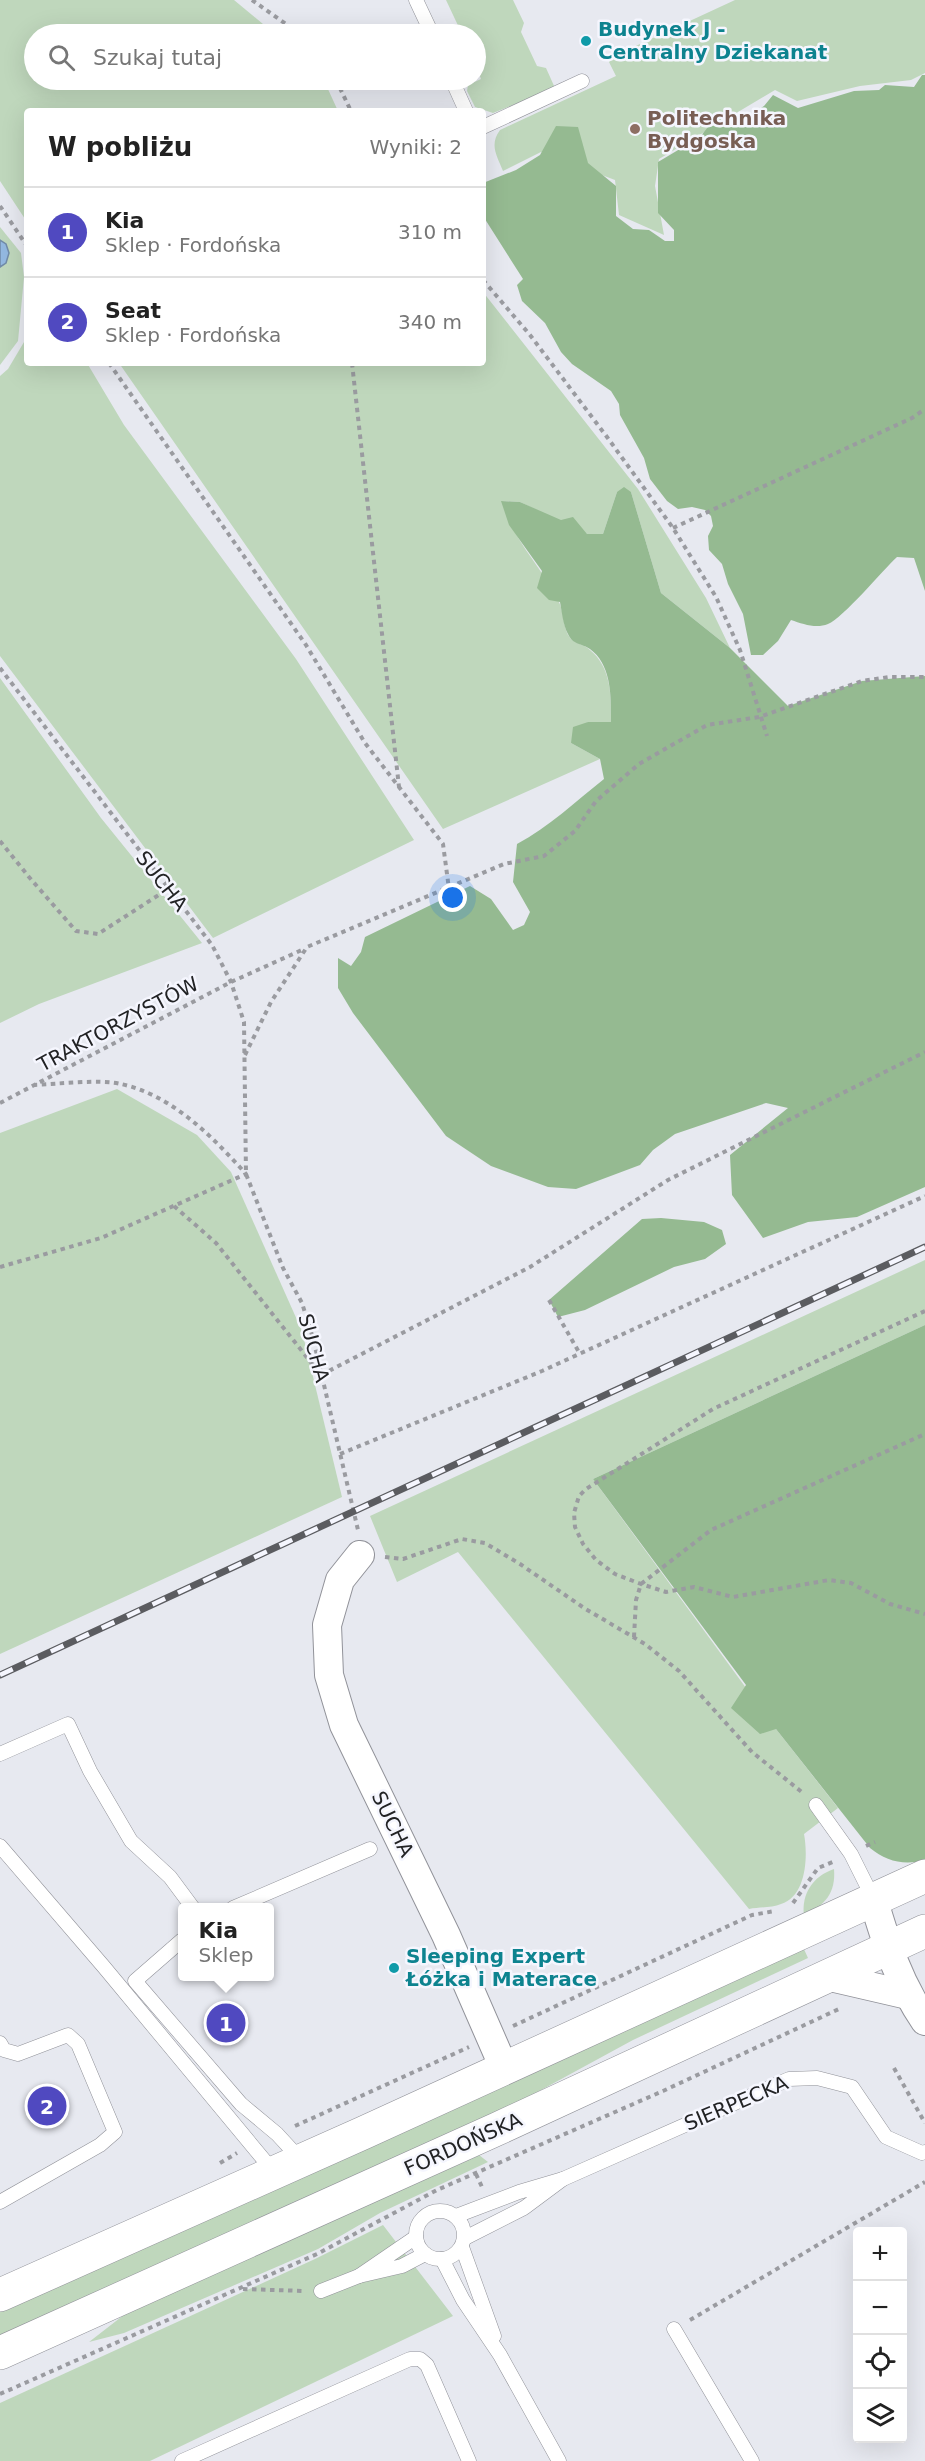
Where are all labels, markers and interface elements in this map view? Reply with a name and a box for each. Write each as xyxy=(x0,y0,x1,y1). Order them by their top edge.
place label: Budynek J - Centralny Dziekanat xyxy=(598,17,828,64)
search box xyxy=(24,24,486,90)
marker: Budynek J - Centralny Dziekanat xyxy=(579,34,593,48)
icon: search xyxy=(45,41,78,74)
text: Szukaj tutaj xyxy=(93,45,222,70)
place label: Politechnika Bydgoska xyxy=(647,106,786,153)
marker: Politechnika Bydgoska xyxy=(628,122,642,136)
text: W pobliżu xyxy=(48,132,192,162)
text: Wyniki: 2 xyxy=(370,135,462,159)
text: Kia xyxy=(105,208,144,233)
text: 1 xyxy=(61,220,74,244)
text: 310 m xyxy=(398,220,462,244)
text: Sklep · Fordońska xyxy=(105,233,281,257)
text: Seat xyxy=(105,298,161,323)
text: 2 xyxy=(61,310,74,334)
text: 340 m xyxy=(398,310,462,334)
text: Sklep · Fordońska xyxy=(105,323,281,347)
street label: SUCHA xyxy=(131,846,193,916)
your location xyxy=(438,883,467,912)
street label: TRAKTORZYSTÓW xyxy=(33,971,203,1077)
street label: SUCHA xyxy=(293,1311,335,1385)
street label: SUCHA xyxy=(367,1787,419,1861)
popup xyxy=(178,1903,274,1981)
text: Kia xyxy=(199,1918,238,1943)
text: Sklep xyxy=(199,1943,253,1967)
place label: Sleeping Expert Łóżka i Materace xyxy=(405,1944,597,1991)
marker: Sleeping Expert Łóżka i Materace xyxy=(387,1961,401,1975)
pin: 1 xyxy=(206,2000,246,2046)
street label: SIERPECKA xyxy=(681,2070,792,2136)
pin: 2 xyxy=(28,2084,66,2128)
street label: FORDOŃSKA xyxy=(400,2107,526,2181)
map controls xyxy=(853,2227,907,2443)
button: + xyxy=(853,2227,907,2281)
button: − xyxy=(853,2281,907,2335)
button: locate xyxy=(853,2335,907,2389)
button: layers xyxy=(853,2389,907,2443)

